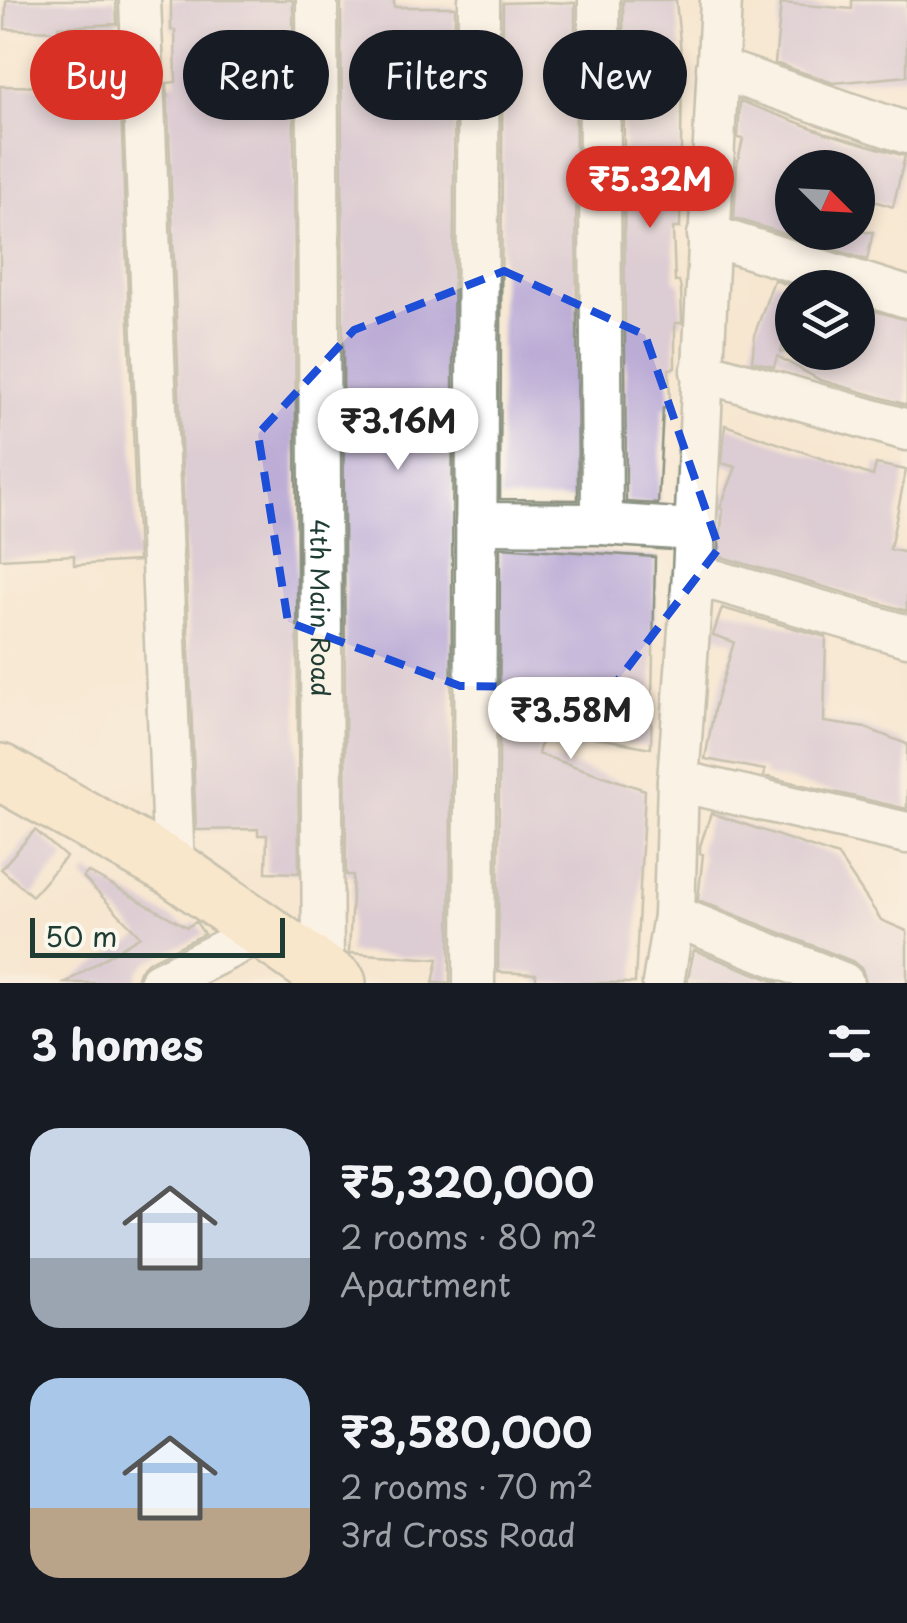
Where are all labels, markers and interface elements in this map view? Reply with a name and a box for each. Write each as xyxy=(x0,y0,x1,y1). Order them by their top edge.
chip: Buy xyxy=(30,30,163,120)
chip: Rent xyxy=(183,30,329,120)
chip: Filters xyxy=(349,30,523,120)
chip: New xyxy=(543,30,687,120)
pin: ₹5.32M xyxy=(569,146,731,231)
north arrow xyxy=(775,150,875,250)
map controls xyxy=(775,150,875,370)
text: ₹5.32M xyxy=(588,154,712,202)
button: layers xyxy=(775,270,875,370)
pin: ₹3.16M xyxy=(317,388,479,473)
text: ₹3.16M xyxy=(340,396,457,444)
street label: 4th Main Road xyxy=(301,519,340,697)
pin: ₹3.58M xyxy=(490,677,652,762)
text: ₹3.58M xyxy=(510,685,632,733)
scale bar xyxy=(30,913,285,958)
text: 50 m xyxy=(45,914,118,957)
text: 3 homes xyxy=(30,1012,203,1075)
icon: filters xyxy=(822,1016,877,1071)
text: ₹5,320,000 xyxy=(340,1149,594,1212)
icon: home xyxy=(110,1168,230,1288)
text: 2 rooms · 80 m² xyxy=(340,1212,597,1260)
text: Apartment xyxy=(340,1260,511,1308)
text: ₹3,580,000 xyxy=(340,1399,592,1462)
icon: home xyxy=(110,1418,230,1538)
text: 2 rooms · 70 m² xyxy=(340,1462,593,1510)
text: 3rd Cross Road xyxy=(340,1510,576,1558)

